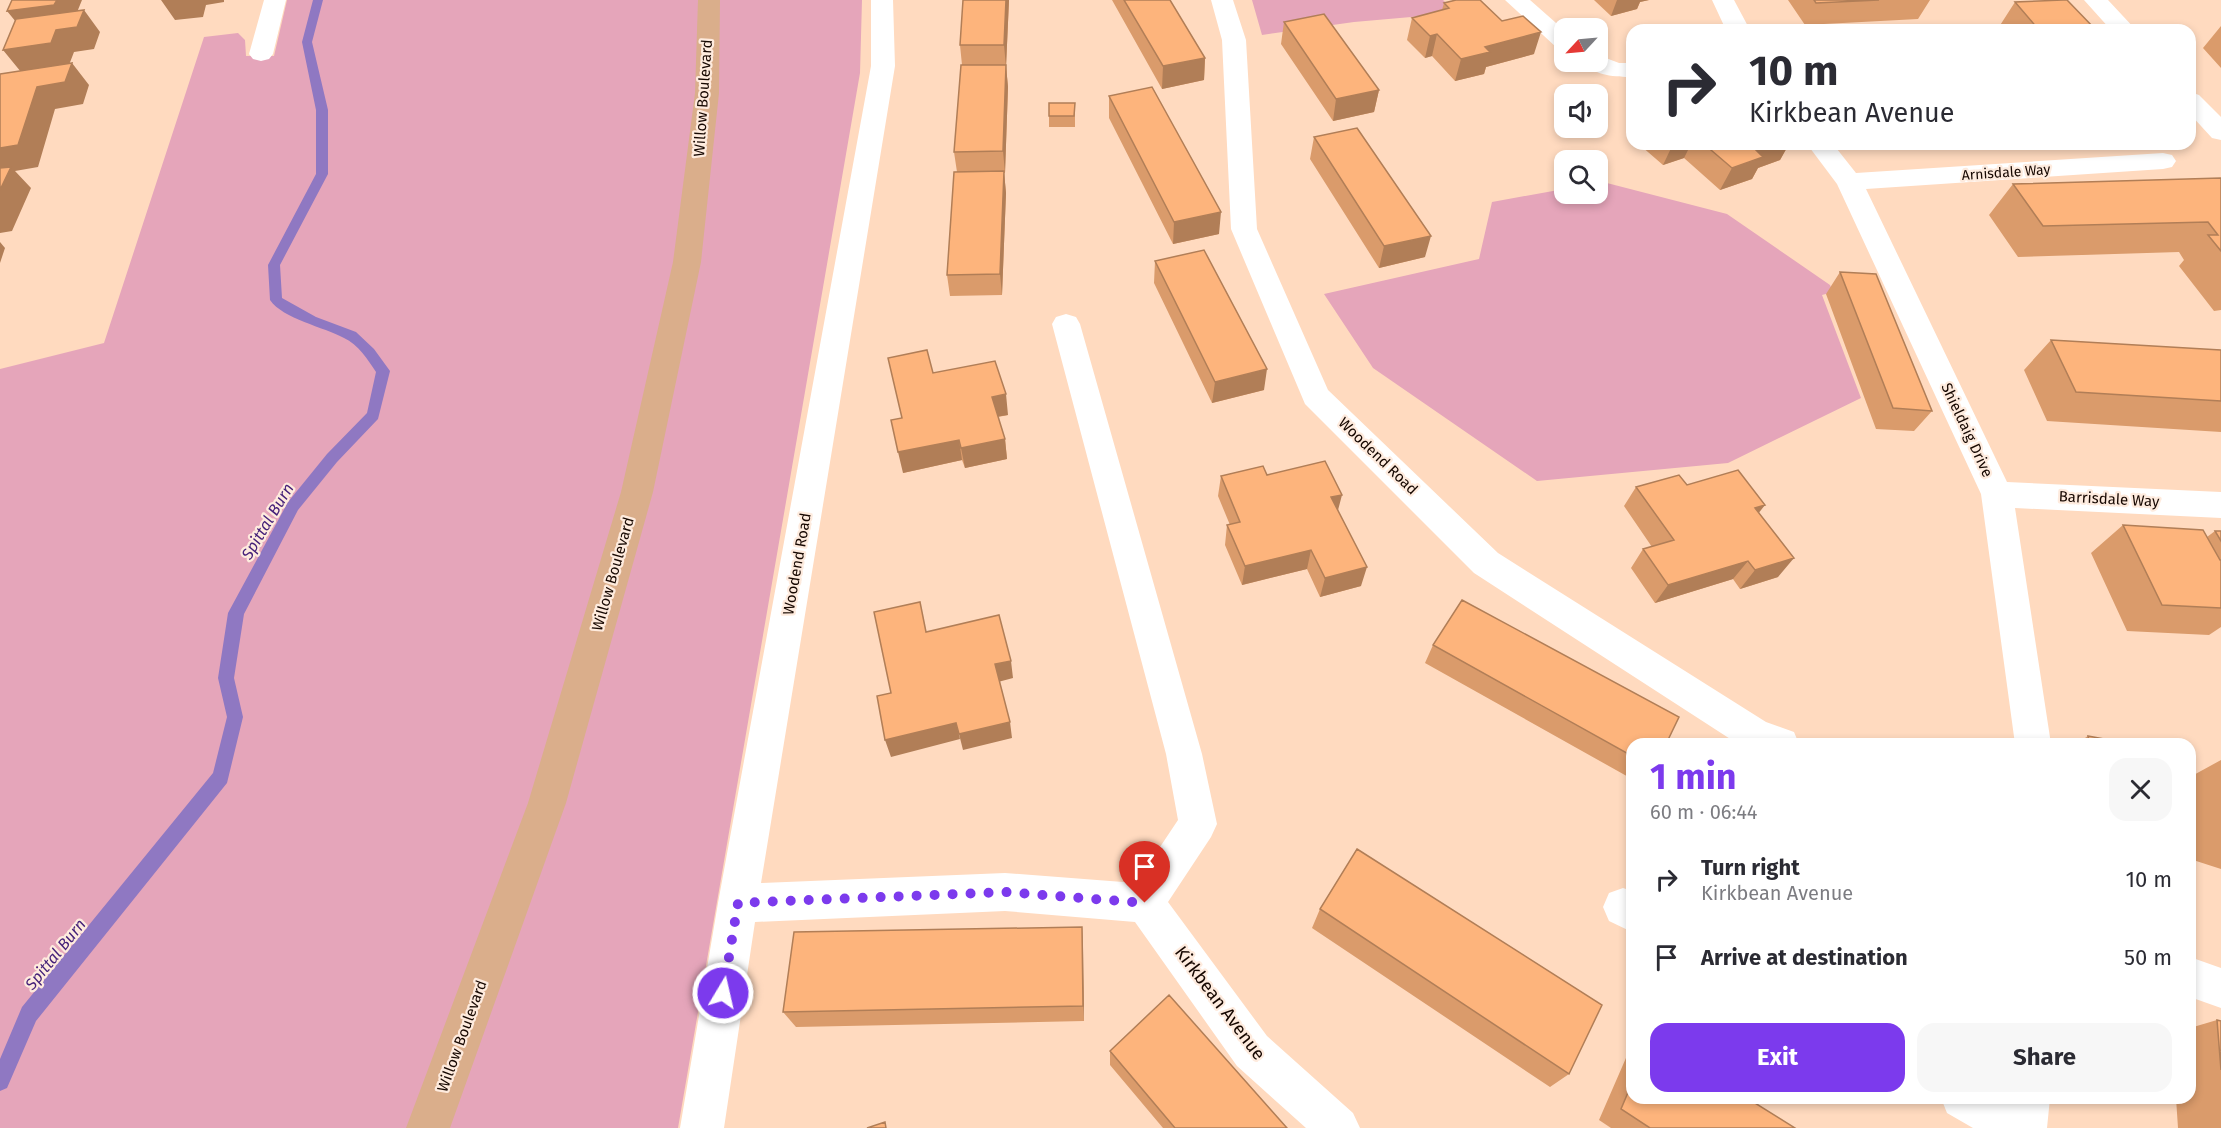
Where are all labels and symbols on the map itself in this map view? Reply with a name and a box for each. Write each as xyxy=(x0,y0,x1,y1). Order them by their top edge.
north arrow xyxy=(1554,18,1608,72)
street label: Willow Boulevard xyxy=(690,39,716,157)
street label: Arnisdale Way xyxy=(1961,161,2051,184)
street label: Shieldaig Drive xyxy=(1937,380,1997,480)
street label: Woodend Road xyxy=(1335,414,1421,498)
water label: Spittal Burn xyxy=(237,480,298,564)
street label: Barrisdale Way xyxy=(2058,487,2160,511)
street label: Woodend Road xyxy=(779,512,815,616)
street label: Willow Boulevard xyxy=(588,515,638,633)
pin xyxy=(1119,841,1170,903)
water label: Spittal Burn xyxy=(20,915,90,994)
street label: Kirkbean Avenue xyxy=(1170,942,1270,1064)
position arrow xyxy=(691,961,755,1025)
street label: Willow Boulevard xyxy=(433,978,491,1094)

